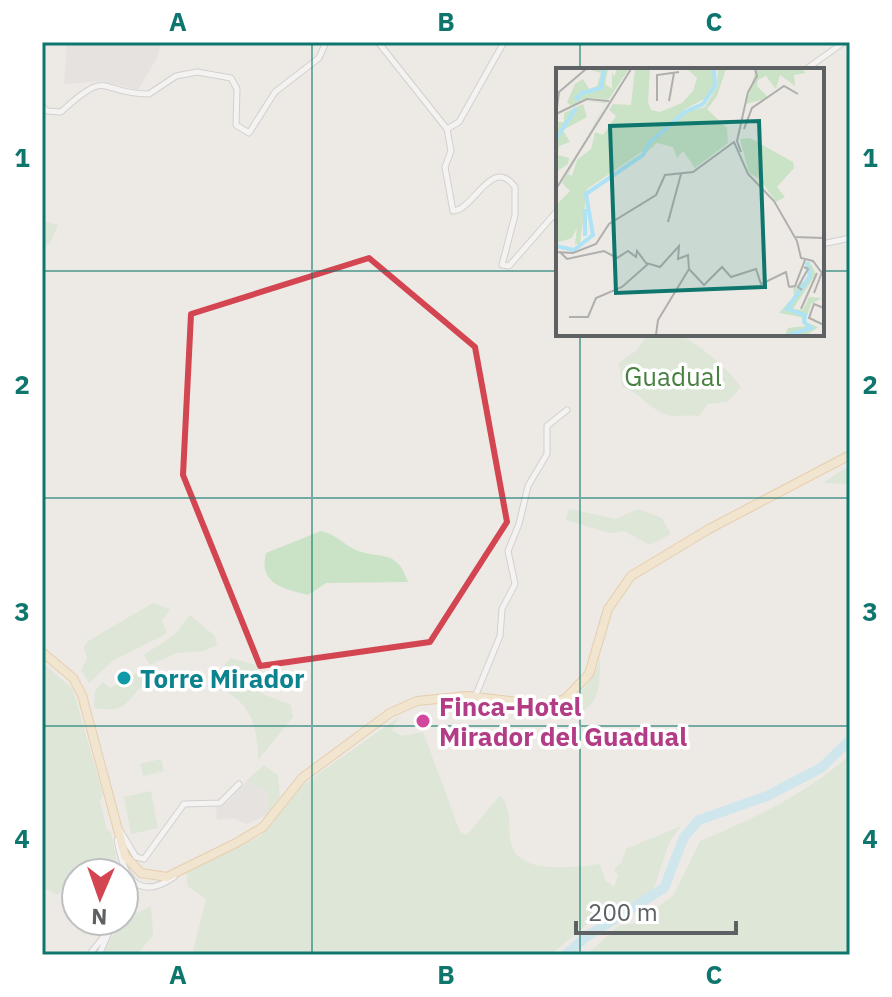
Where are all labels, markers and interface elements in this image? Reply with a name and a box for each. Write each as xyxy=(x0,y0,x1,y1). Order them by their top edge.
text: A xyxy=(169,4,187,38)
text: B xyxy=(437,4,455,38)
text: C xyxy=(706,4,723,38)
inset map xyxy=(556,68,824,336)
text: 1 xyxy=(14,140,30,174)
text: 1 xyxy=(862,140,878,174)
park label: Guadual xyxy=(624,359,722,393)
text: 2 xyxy=(14,367,30,401)
text: 2 xyxy=(862,367,878,401)
text: 3 xyxy=(14,594,30,628)
text: 3 xyxy=(862,594,878,628)
place label: Torre Mirador xyxy=(140,661,304,695)
marker: Torre Mirador xyxy=(115,669,133,687)
place label: Finca-Hotel Mirador del Guadual xyxy=(439,689,687,753)
marker: Finca-Hotel Mirador del Guadual xyxy=(414,712,432,730)
text: 4 xyxy=(14,821,30,855)
text: 4 xyxy=(862,821,878,855)
north arrow xyxy=(60,857,140,937)
scale bar xyxy=(576,885,736,935)
text: 200 m xyxy=(588,896,658,928)
text: N xyxy=(91,903,108,932)
text: A xyxy=(169,957,187,991)
text: B xyxy=(437,957,455,991)
text: C xyxy=(706,957,723,991)

